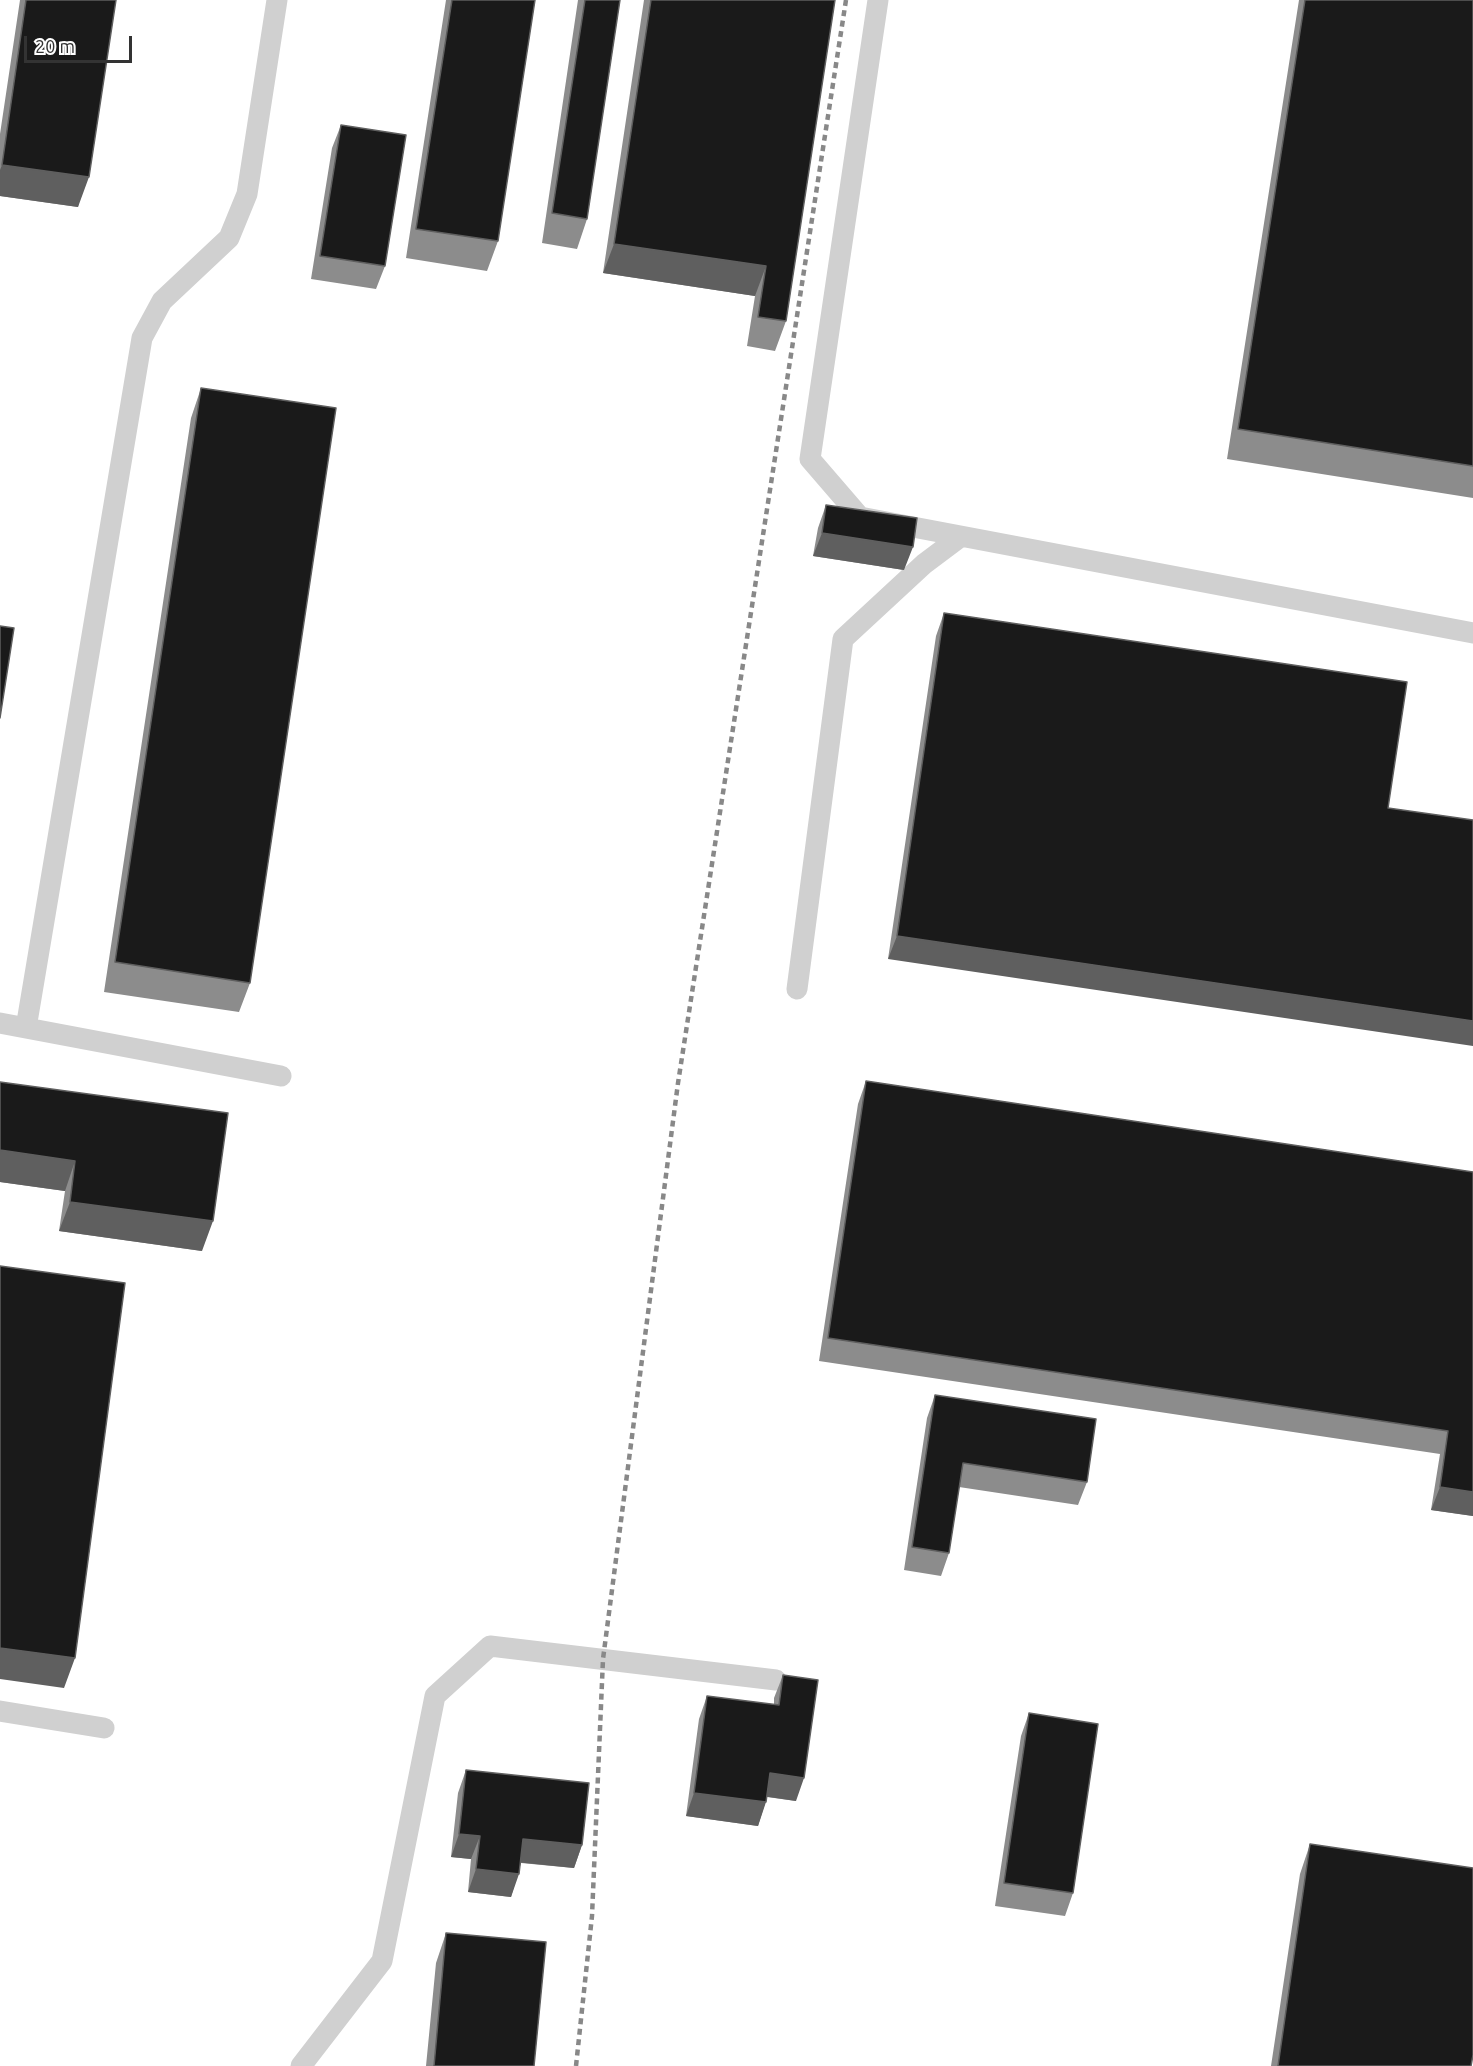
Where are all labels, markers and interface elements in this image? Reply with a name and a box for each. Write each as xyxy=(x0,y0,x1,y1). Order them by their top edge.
scale bar xyxy=(27,24,135,62)
text: 20 m xyxy=(35,36,75,56)

